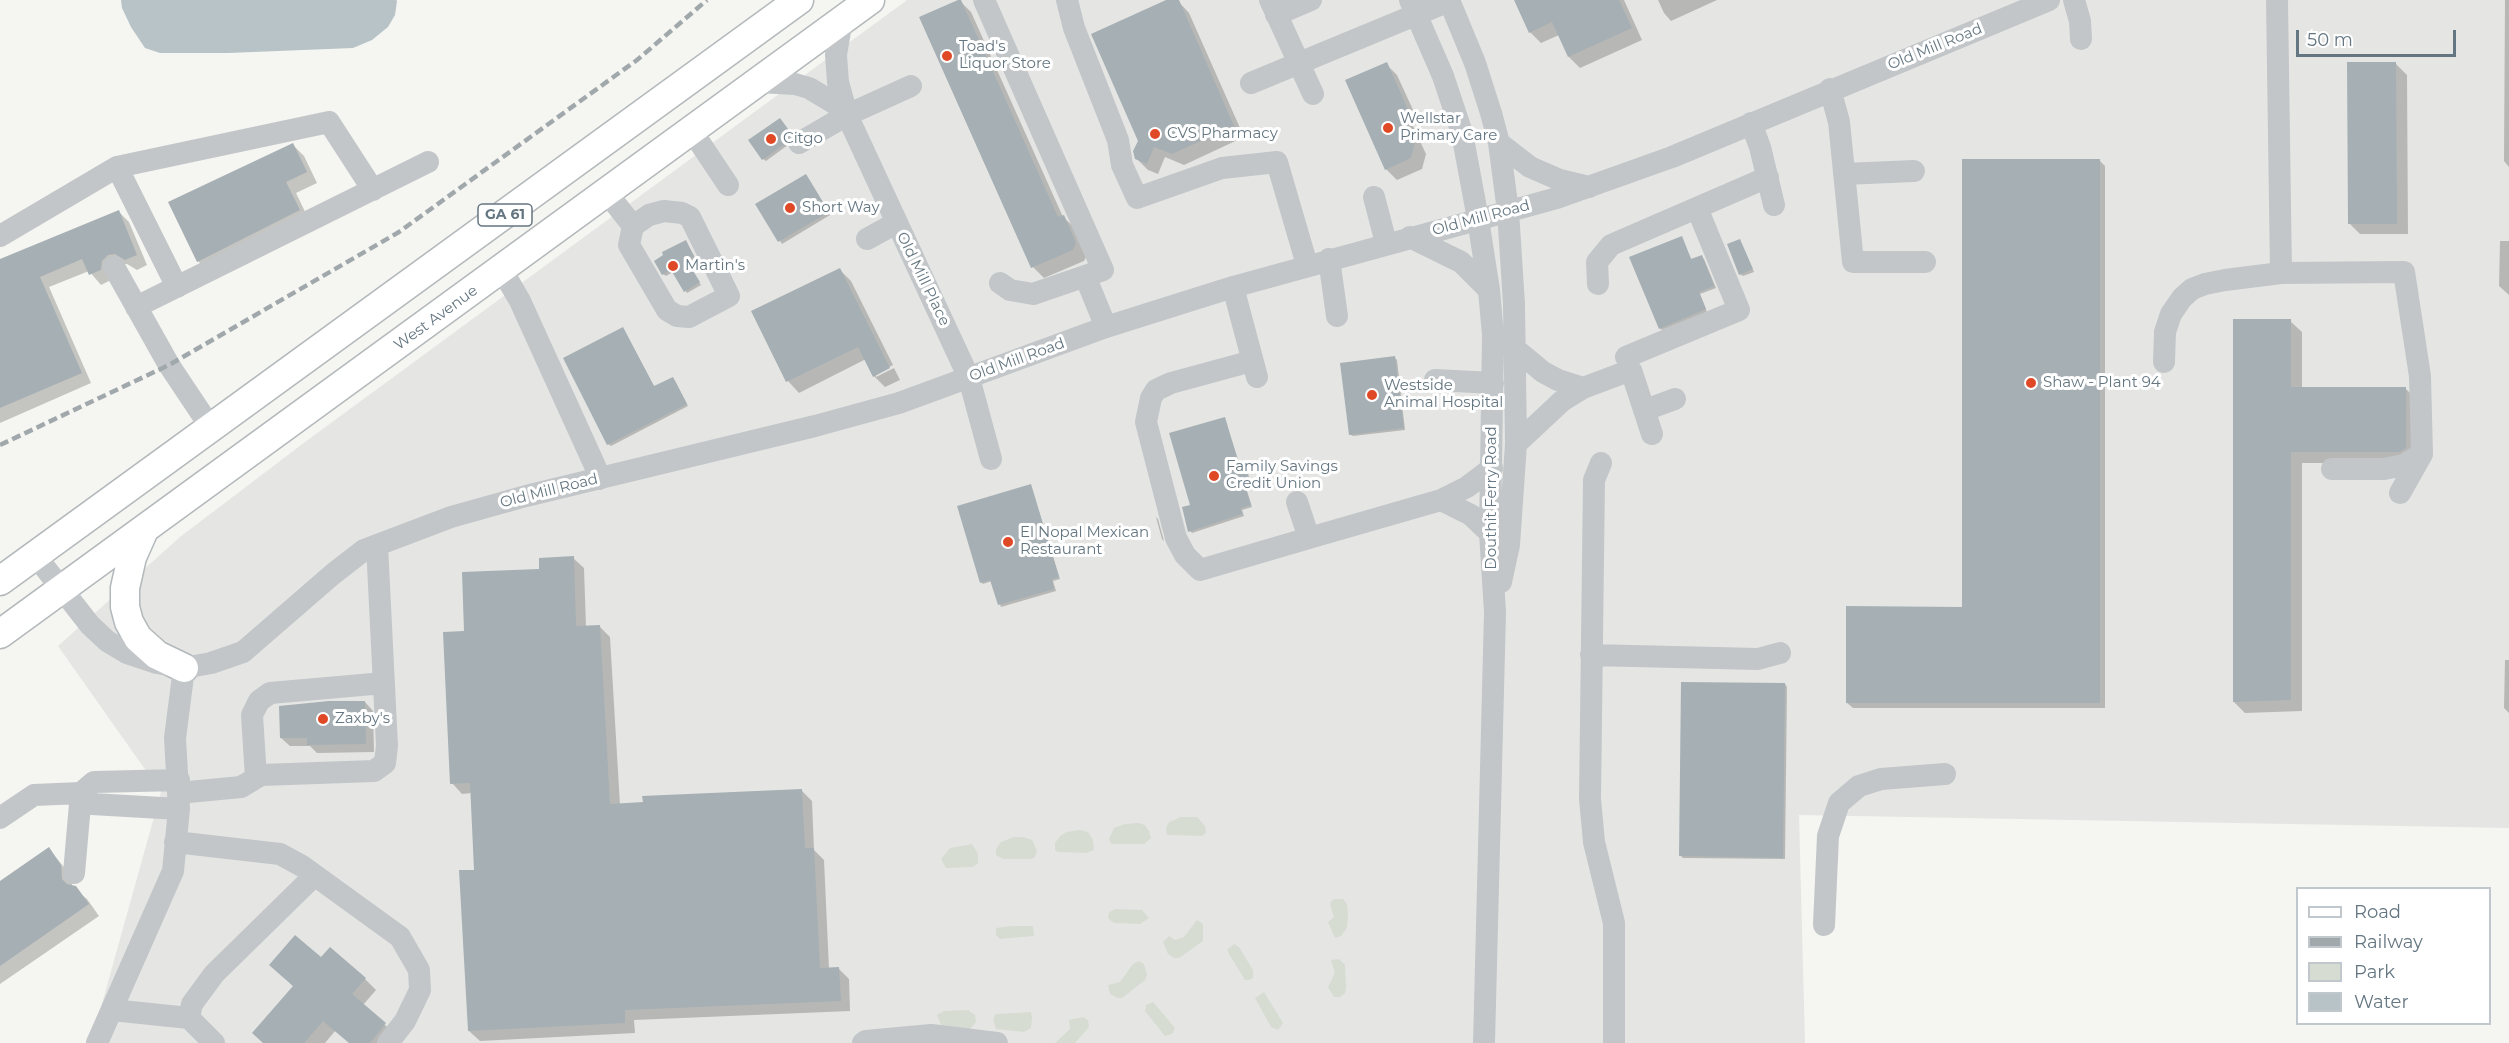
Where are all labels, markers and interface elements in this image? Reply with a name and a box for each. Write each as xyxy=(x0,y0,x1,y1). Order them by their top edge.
scale bar xyxy=(2299,18,2460,56)
street label: Old Mill Road xyxy=(1885,20,1985,74)
text: 50 m xyxy=(2307,29,2353,51)
place label: Toad's Liquor Store xyxy=(959,38,1051,73)
marker: Toad's Liquor Store xyxy=(940,49,954,63)
place label: Wellstar Primary Care xyxy=(1400,110,1497,145)
marker: Wellstar Primary Care xyxy=(1381,121,1395,135)
place label: CVS Pharmacy xyxy=(1167,125,1278,143)
marker: CVS Pharmacy xyxy=(1148,127,1162,141)
place label: Citgo xyxy=(783,130,823,148)
marker: Citgo xyxy=(764,132,778,146)
street label: Old Mill Road xyxy=(1430,196,1532,240)
place label: Short Way xyxy=(802,199,880,217)
marker: Short Way xyxy=(783,201,797,215)
road number: GA 61 xyxy=(478,204,532,226)
street label: Old Mill Place xyxy=(893,229,953,329)
place label: Martin's xyxy=(685,257,745,275)
marker: Martin's xyxy=(666,259,680,273)
street label: West Avenue xyxy=(391,282,481,354)
street label: Old Mill Road xyxy=(967,334,1067,386)
place label: Shaw - Plant 94 xyxy=(2043,374,2161,392)
marker: Shaw - Plant 94 xyxy=(2024,376,2038,390)
place label: Westside Animal Hospital xyxy=(1384,377,1503,412)
marker: Westside Animal Hospital xyxy=(1365,388,1379,402)
street label: Douthit Ferry Road xyxy=(1483,426,1501,570)
place label: Family Savings Credit Union xyxy=(1226,458,1338,493)
marker: Family Savings Credit Union xyxy=(1207,469,1221,483)
street label: Old Mill Road xyxy=(498,470,600,512)
place label: El Nopal Mexican Restaurant xyxy=(1020,524,1149,559)
marker: El Nopal Mexican Restaurant xyxy=(1001,535,1015,549)
place label: Zaxby's xyxy=(335,710,390,728)
marker: Zaxby's xyxy=(316,712,330,726)
legend xyxy=(2296,887,2491,1025)
text: Road xyxy=(2354,901,2401,923)
text: Railway xyxy=(2354,931,2423,953)
text: Park xyxy=(2354,961,2395,983)
text: Water xyxy=(2354,991,2409,1013)

